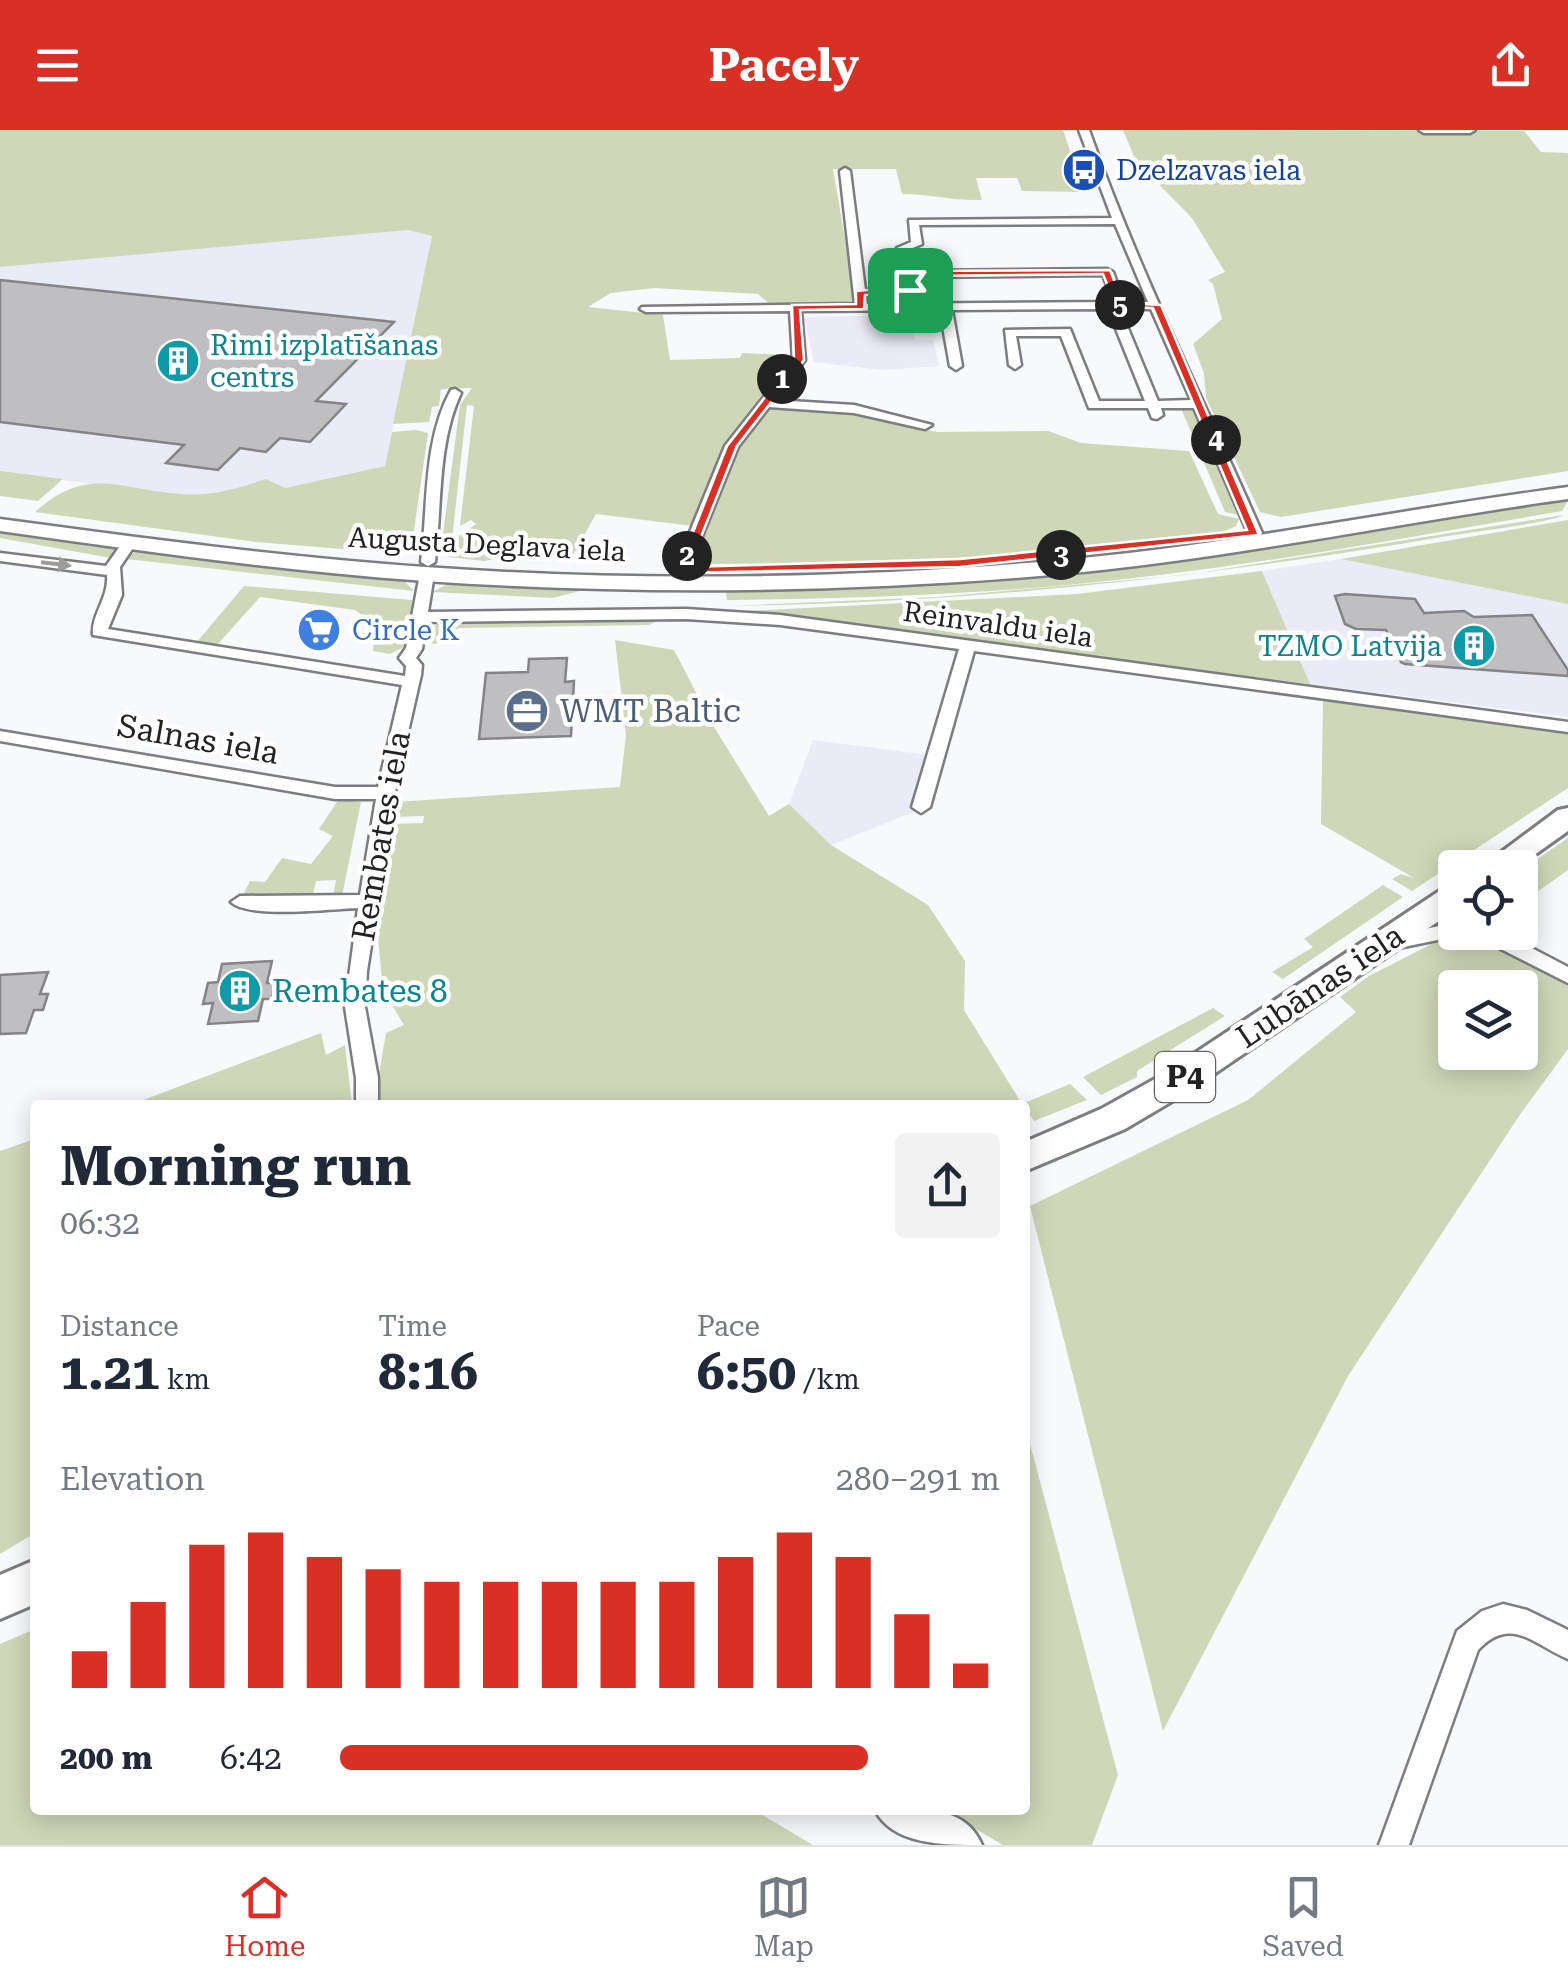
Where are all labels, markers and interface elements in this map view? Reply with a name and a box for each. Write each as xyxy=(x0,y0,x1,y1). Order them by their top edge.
icon: menu xyxy=(30,38,85,93)
icon: share xyxy=(1483,38,1538,93)
text: Pacely xyxy=(709,39,859,92)
bus stop icon: Dzelzavas iela xyxy=(1061,147,1107,193)
place label: Dzelzavas iela xyxy=(1116,154,1301,187)
pin xyxy=(868,248,953,333)
icon: arrive xyxy=(883,263,938,318)
pin: 5 xyxy=(1095,280,1145,330)
text: 5 xyxy=(1112,288,1128,321)
place label: Rimi izplatīšanas centrs xyxy=(210,329,438,394)
building icon: Rimi izplatīšanas centrs xyxy=(155,338,201,384)
pin: 1 xyxy=(757,354,807,404)
text: 1 xyxy=(774,362,790,395)
pin: 4 xyxy=(1191,415,1241,465)
text: 4 xyxy=(1208,423,1224,456)
street label: Augusta Deglava iela xyxy=(347,521,627,568)
pin: 3 xyxy=(1036,530,1086,580)
pin: 2 xyxy=(662,531,712,581)
text: 3 xyxy=(1053,538,1069,571)
text: 2 xyxy=(679,539,695,572)
one-way arrow xyxy=(41,556,73,572)
street label: Reinvaldu iela xyxy=(901,595,1095,654)
supermarket icon: Circle K xyxy=(296,607,342,653)
place label: Circle K xyxy=(352,614,460,647)
building icon: TZMO Latvija xyxy=(1451,623,1497,669)
place label: TZMO Latvija xyxy=(1258,630,1442,663)
office icon: WMT Baltic xyxy=(504,688,550,734)
place label: WMT Baltic xyxy=(560,692,741,730)
street label: Salnas iela xyxy=(114,706,282,772)
street label: Rembates iela xyxy=(344,728,418,944)
map controls xyxy=(1438,850,1538,1070)
button: locate xyxy=(1438,850,1538,950)
street label: Lubānas iela xyxy=(1229,916,1411,1056)
building icon: Rembates 8 xyxy=(217,968,263,1014)
button: layers xyxy=(1438,970,1538,1070)
place label: Rembates 8 xyxy=(272,972,448,1010)
road number: P4 xyxy=(1155,1052,1215,1102)
button: share xyxy=(895,1133,1000,1238)
text: Morning run xyxy=(60,1134,411,1198)
text: 06:32 xyxy=(60,1204,140,1242)
text: Distance xyxy=(60,1310,179,1343)
text: Time xyxy=(378,1310,447,1343)
text: Pace xyxy=(697,1310,760,1343)
text: 1.21 xyxy=(60,1343,160,1401)
text: 8:16 xyxy=(378,1343,478,1401)
text: 6:50 xyxy=(697,1343,796,1401)
text: km xyxy=(160,1363,210,1396)
text: /km xyxy=(796,1363,860,1396)
text: Elevation xyxy=(60,1460,205,1498)
text: 280–291 m xyxy=(836,1460,1000,1498)
text: 200 m xyxy=(60,1739,153,1777)
text: 6:42 xyxy=(220,1739,282,1777)
tab: Home xyxy=(224,1870,305,1963)
tab: Map xyxy=(754,1870,814,1963)
tab: Saved xyxy=(1263,1870,1344,1963)

